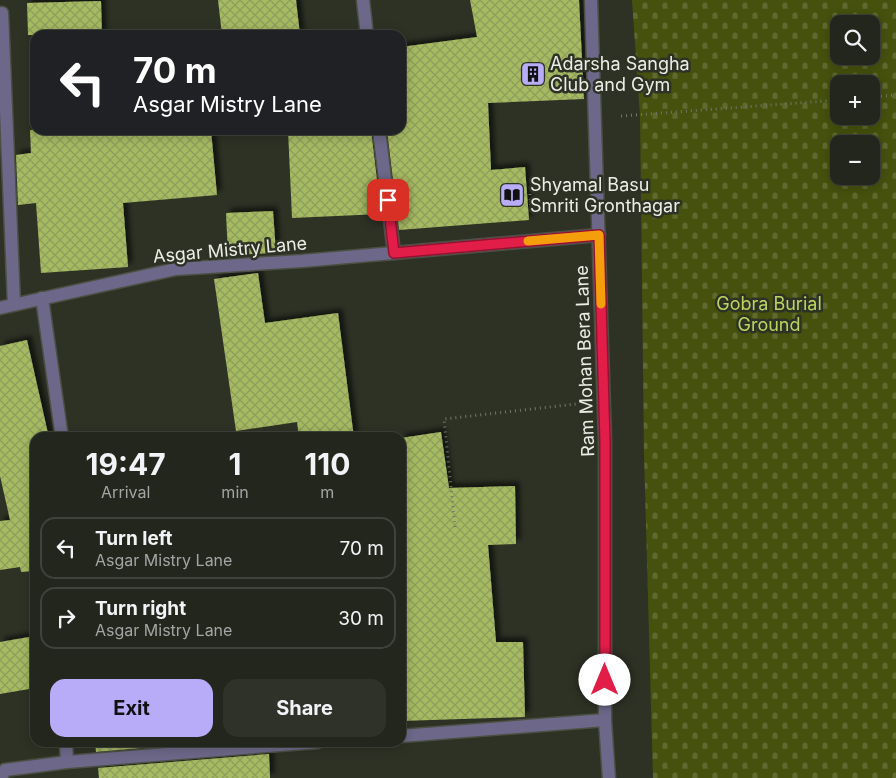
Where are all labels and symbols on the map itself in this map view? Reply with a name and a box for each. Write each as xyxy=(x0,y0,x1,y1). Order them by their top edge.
place label: Adarsha Sangha Club and Gym xyxy=(550,53,690,95)
building icon: Adarsha Sangha Club and Gym xyxy=(520,61,546,87)
place label: Shyamal Basu Smriti Gronthagar xyxy=(530,174,680,216)
pin xyxy=(367,179,409,221)
library icon: Shyamal Basu Smriti Gronthagar xyxy=(499,182,525,208)
street label: Asgar Mistry Lane xyxy=(152,232,308,267)
street label: Ram Mohan Bera Lane xyxy=(571,265,598,457)
park label: Gobra Burial Ground xyxy=(716,293,822,335)
position arrow xyxy=(578,653,630,705)

